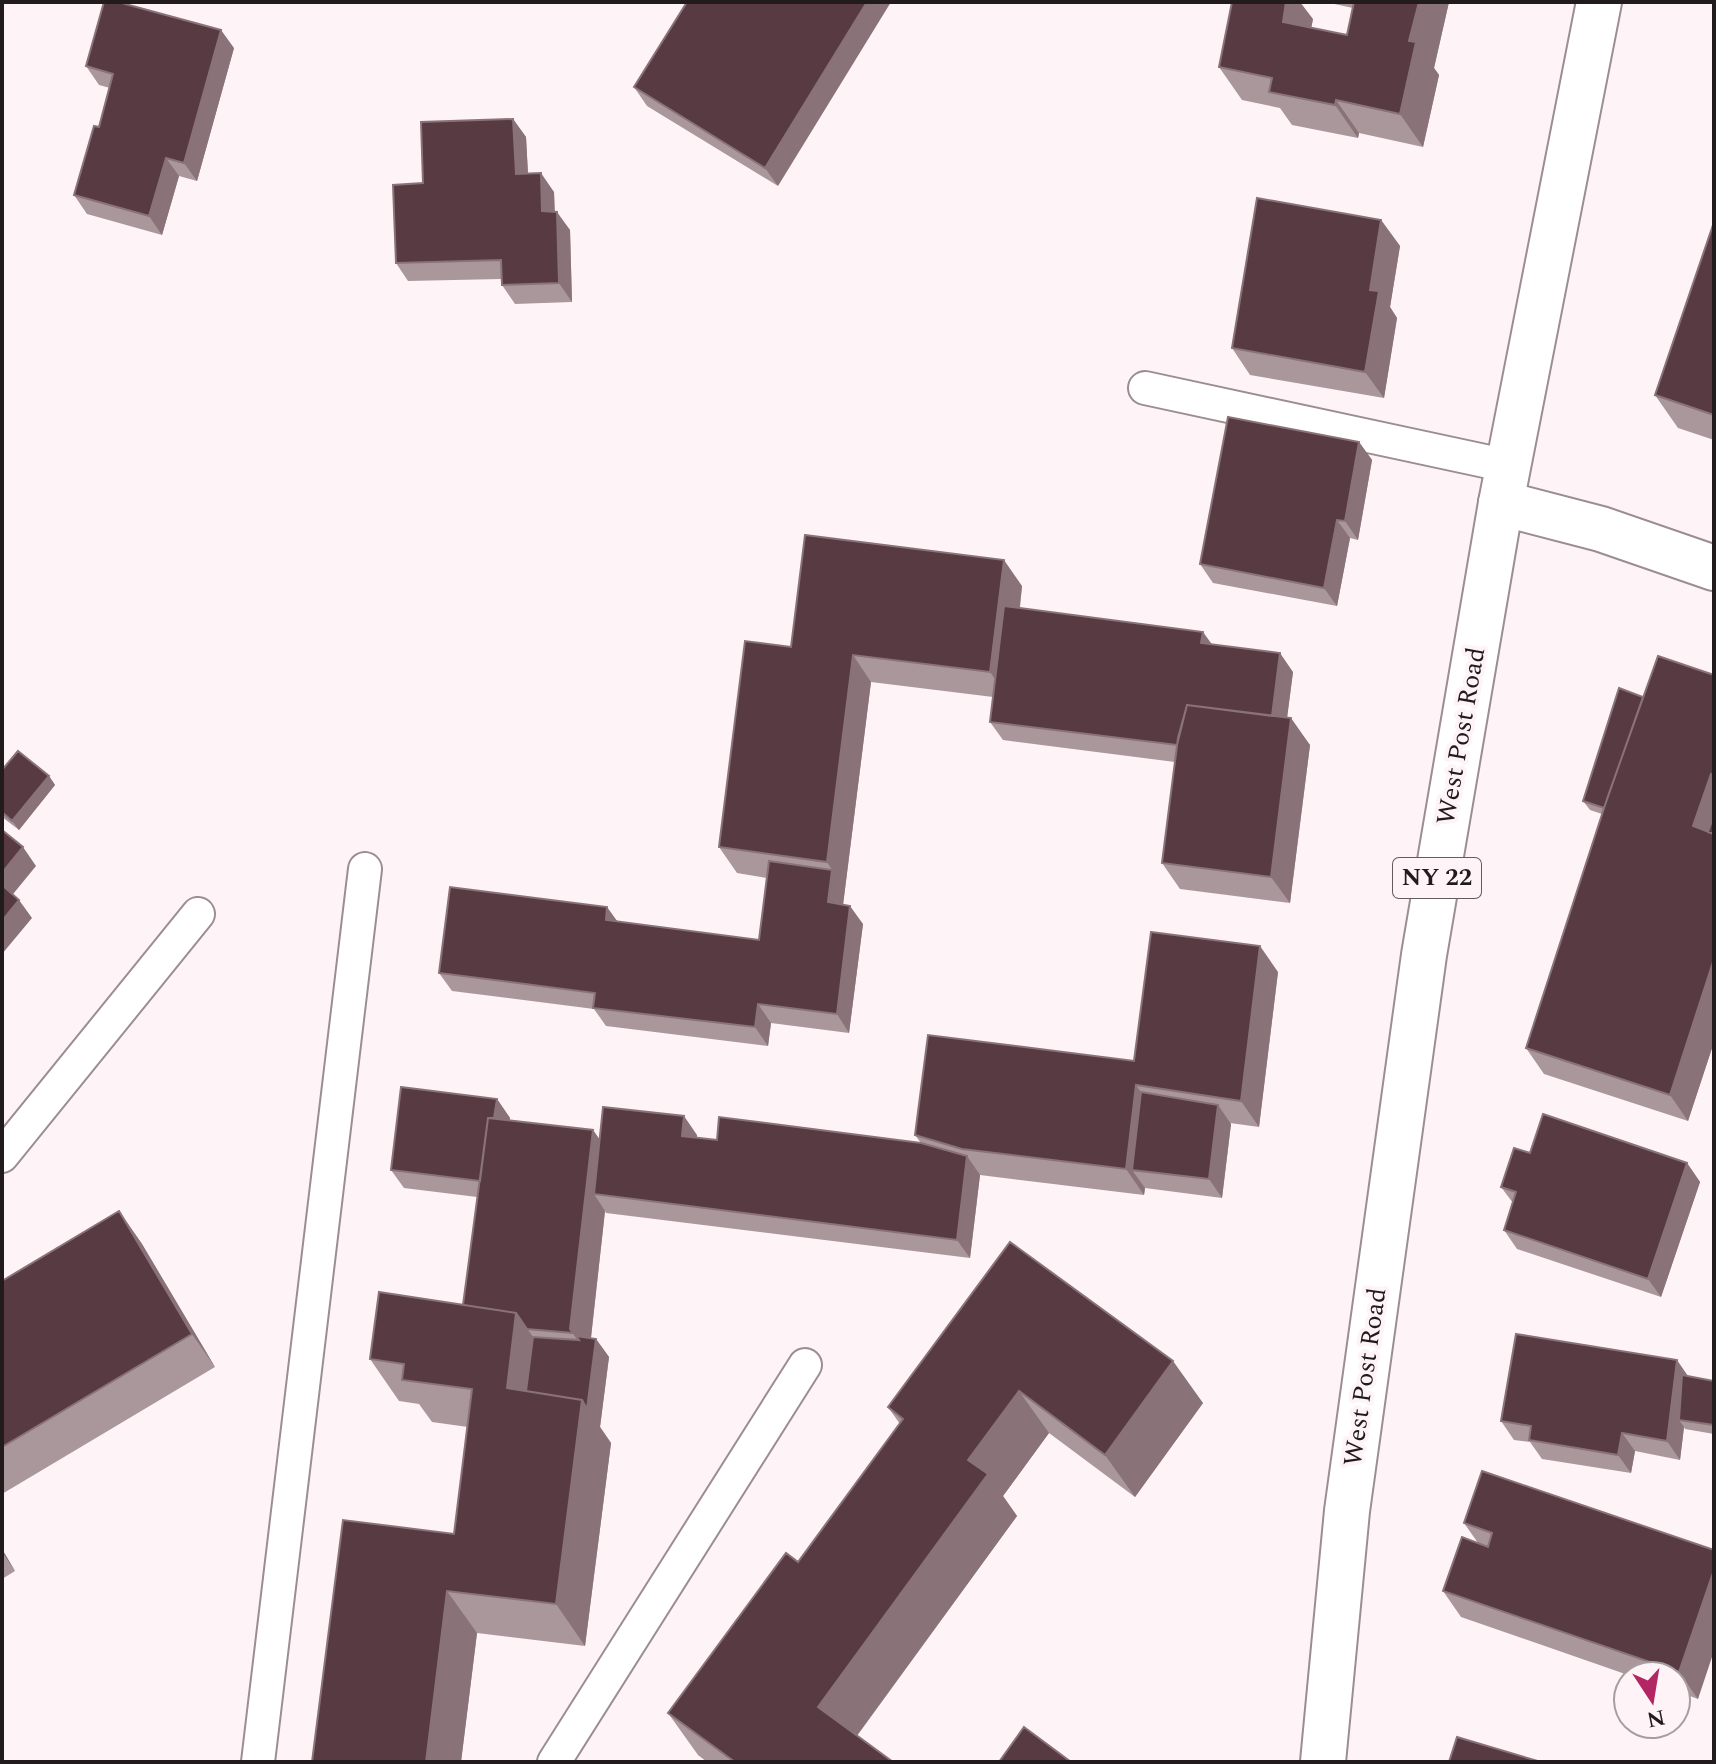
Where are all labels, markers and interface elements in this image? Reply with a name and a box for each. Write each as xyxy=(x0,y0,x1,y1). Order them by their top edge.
street label: West Post Road xyxy=(1426,644,1496,828)
road number: NY 22 xyxy=(1393,858,1481,898)
street label: West Post Road xyxy=(1333,1285,1397,1469)
north arrow xyxy=(1612,1660,1692,1740)
text: N xyxy=(1644,1700,1668,1736)

